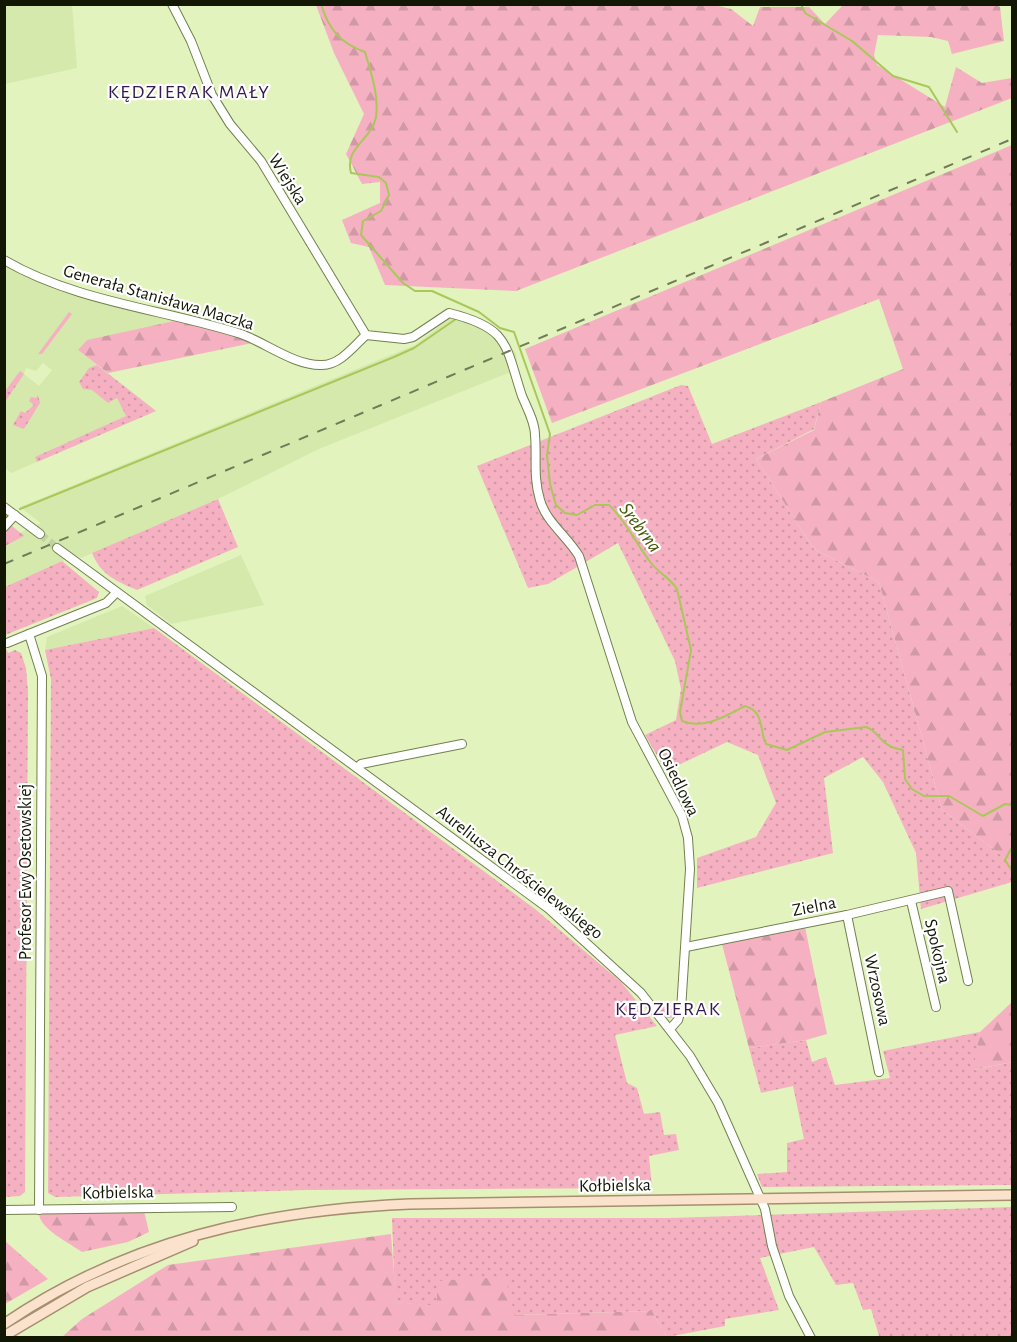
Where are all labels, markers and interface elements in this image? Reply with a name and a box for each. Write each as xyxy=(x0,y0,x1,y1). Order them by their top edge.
district label: KĘDZIERAK MAŁY xyxy=(108,82,270,102)
street label: Wiejska xyxy=(265,151,310,208)
street label: Generała Stanisława Maczka xyxy=(61,262,256,334)
water label: Srebrna xyxy=(615,499,665,556)
street label: Osiedlowa xyxy=(654,746,702,819)
street label: Profesor Ewy Osetowskiej xyxy=(17,784,35,960)
street label: Aureliusza Chróścielewskiego xyxy=(433,802,606,943)
street label: Zielna xyxy=(791,894,838,920)
street label: Spokojna xyxy=(921,917,953,985)
street label: Wrzosowa xyxy=(861,953,893,1028)
district label: KĘDZIERAK xyxy=(615,999,721,1019)
street label: Kołbielska xyxy=(579,1176,651,1196)
street label: Kołbielska xyxy=(82,1183,154,1203)

